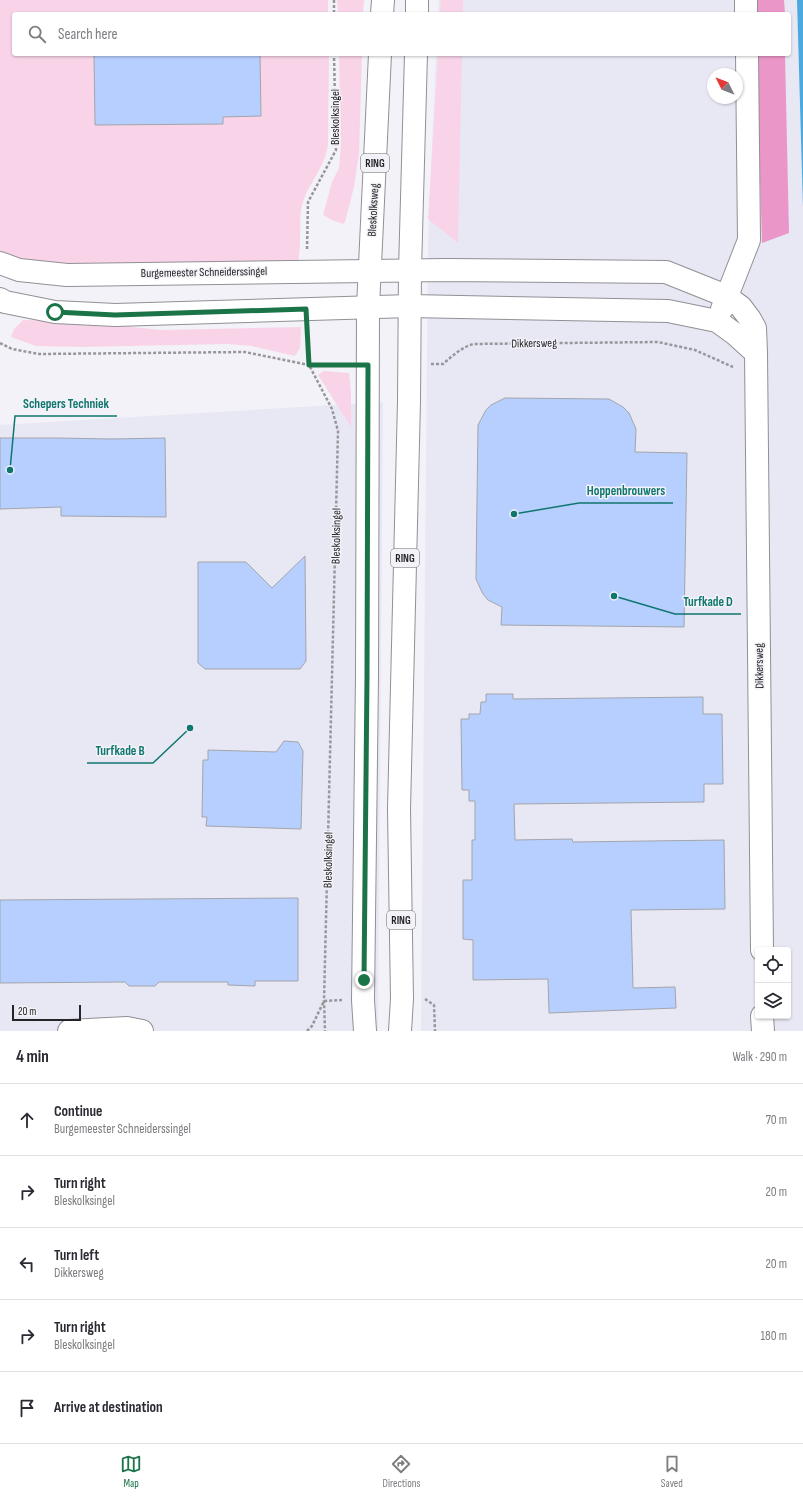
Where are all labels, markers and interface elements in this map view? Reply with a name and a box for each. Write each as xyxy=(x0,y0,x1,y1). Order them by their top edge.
search box xyxy=(12,12,791,56)
icon: search xyxy=(26,23,48,45)
text: Search here xyxy=(58,25,118,44)
north arrow xyxy=(707,68,743,104)
street label: Bleskolksingel xyxy=(328,89,343,145)
road number: RING xyxy=(361,154,389,172)
street label: Bleskolksweg xyxy=(365,183,382,237)
street label: Burgemeester Schneiderssingel xyxy=(141,264,267,281)
route start xyxy=(46,303,64,321)
street label: Dikkersweg xyxy=(511,336,557,351)
callout: Schepers Techniek xyxy=(15,391,117,416)
text: Schepers Techniek xyxy=(23,396,109,412)
callout: Hoppenbrouwers xyxy=(579,478,673,503)
text: Hoppenbrouwers xyxy=(587,483,665,499)
street label: Bleskolksingel xyxy=(329,508,344,564)
road number: RING xyxy=(391,549,419,567)
callout: Turfkade D xyxy=(675,589,741,614)
text: Turfkade D xyxy=(683,594,733,610)
street label: Dikkersweg xyxy=(752,643,767,689)
callout: Turfkade B xyxy=(87,738,153,763)
text: Turfkade B xyxy=(95,743,145,759)
street label: Bleskolksingel xyxy=(321,832,336,888)
road number: RING xyxy=(387,911,415,929)
map controls xyxy=(755,947,791,1019)
button: locate xyxy=(755,947,791,983)
route end xyxy=(355,971,373,989)
button: layers xyxy=(755,983,791,1019)
scale bar xyxy=(12,1003,81,1022)
text: 20 m xyxy=(18,1005,36,1018)
text: 4 min xyxy=(16,1047,49,1067)
text: Walk · 290 m xyxy=(732,1049,787,1065)
text: Continue xyxy=(54,1102,103,1121)
icon: ahead xyxy=(16,1109,38,1131)
text: 70 m xyxy=(766,1112,787,1128)
text: Burgemeester Schneiderssingel xyxy=(54,1121,191,1137)
text: Turn right xyxy=(54,1174,106,1193)
icon: right xyxy=(16,1181,38,1203)
text: 20 m xyxy=(765,1184,787,1200)
text: Bleskolksingel xyxy=(54,1193,115,1209)
text: Turn left xyxy=(54,1246,99,1265)
icon: left xyxy=(16,1253,38,1275)
text: 20 m xyxy=(765,1256,787,1272)
text: Dikkersweg xyxy=(54,1265,104,1281)
text: Turn right xyxy=(54,1318,106,1337)
icon: right xyxy=(16,1325,38,1347)
text: 180 m xyxy=(761,1328,787,1344)
text: Bleskolksingel xyxy=(54,1337,115,1353)
icon: arrive xyxy=(16,1397,38,1419)
text: Arrive at destination xyxy=(54,1398,163,1417)
tab: Map xyxy=(120,1453,142,1490)
tab: Directions xyxy=(383,1453,420,1490)
tab: Saved xyxy=(661,1453,683,1490)

